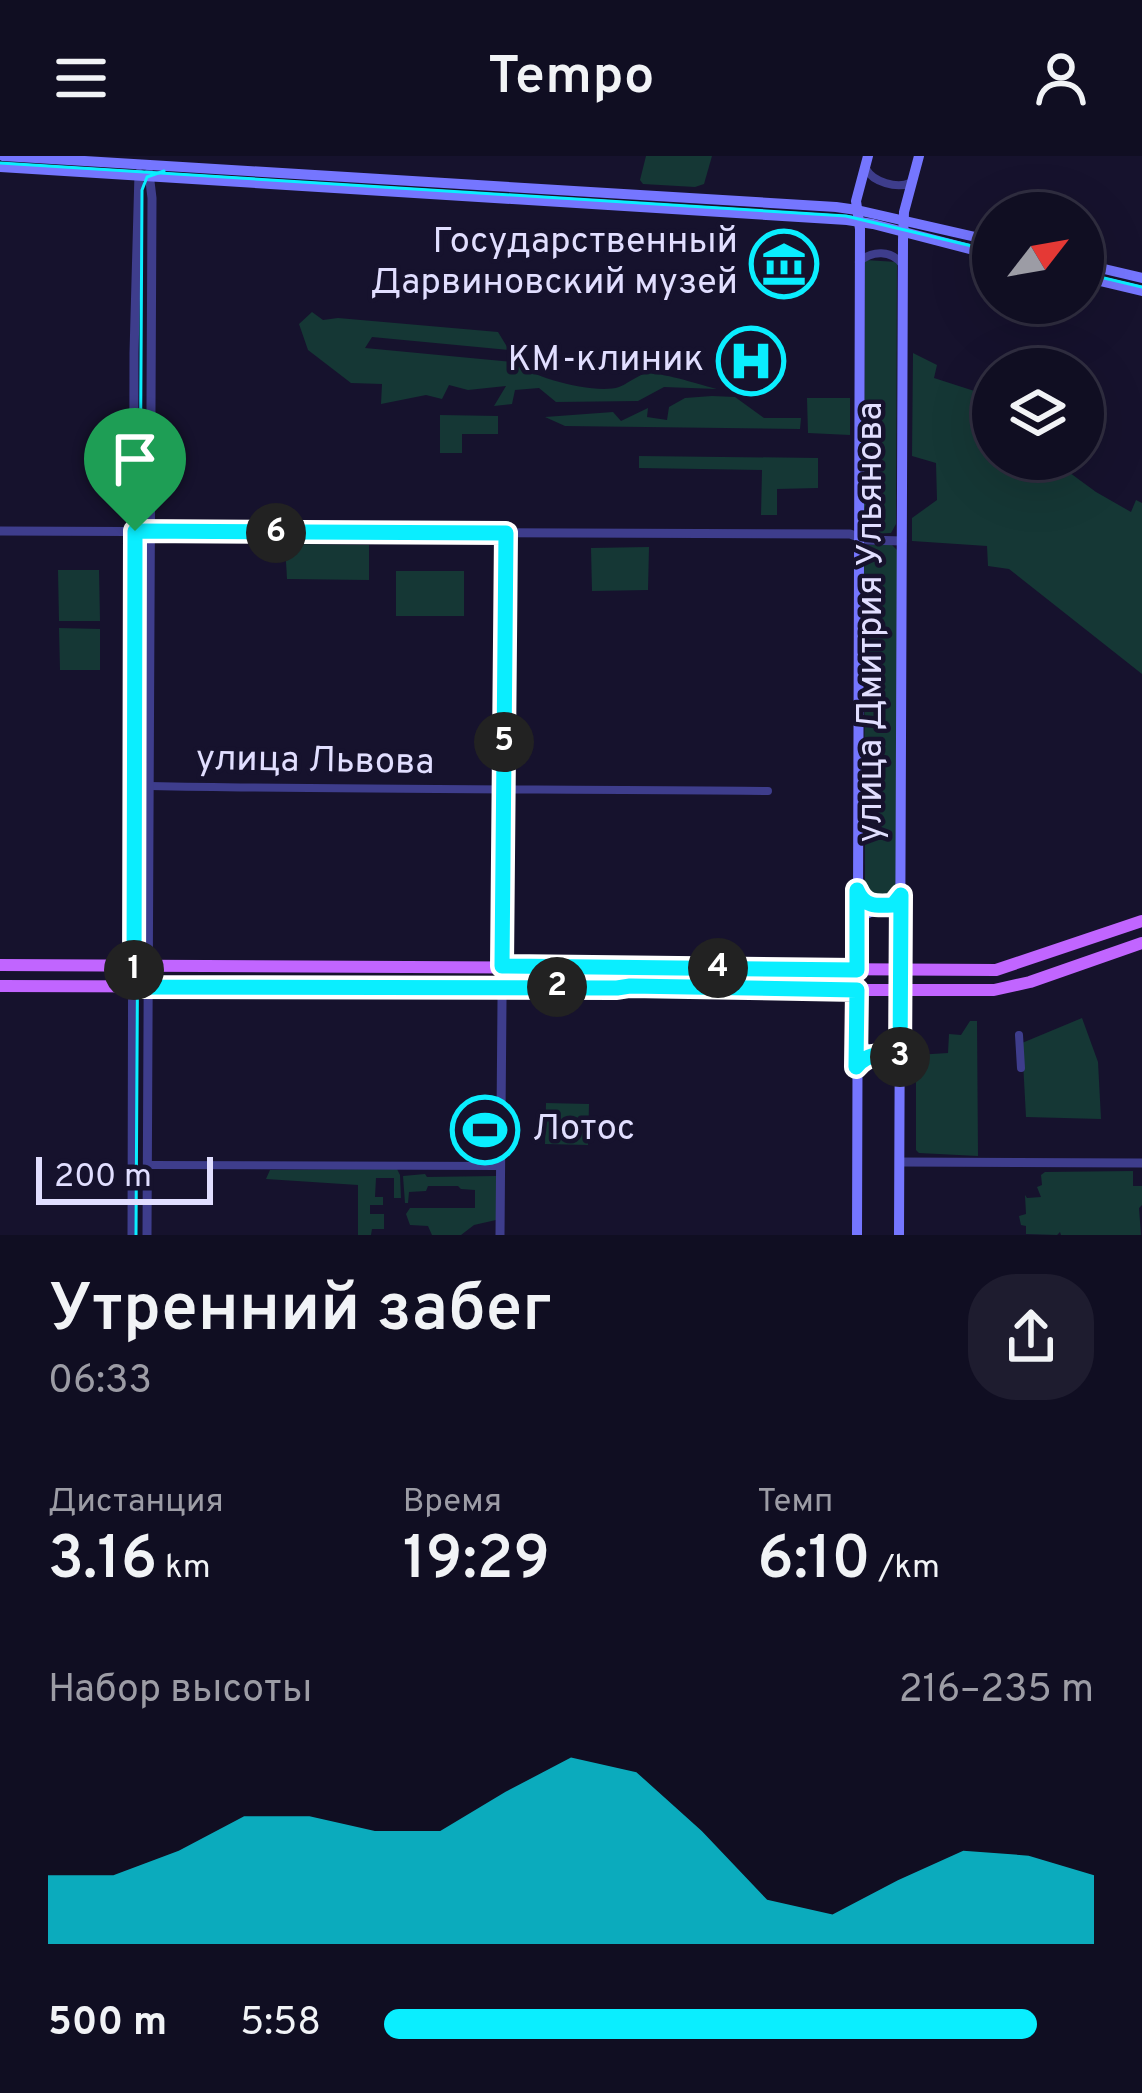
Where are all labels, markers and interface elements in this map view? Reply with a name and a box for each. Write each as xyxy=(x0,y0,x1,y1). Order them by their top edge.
text: Tempo xyxy=(488,44,654,113)
icon: menu xyxy=(48,45,114,111)
icon: person xyxy=(1028,45,1094,111)
north arrow xyxy=(972,192,1104,324)
map controls xyxy=(972,192,1104,480)
place label: Государственный Дарвиновский музей xyxy=(370,220,738,307)
museum icon: Государственный Дарвиновский музей xyxy=(749,229,819,299)
hospital icon: КМ-клиник xyxy=(716,326,786,396)
place label: КМ-клиник xyxy=(508,338,704,384)
button: layers xyxy=(972,348,1104,480)
street label: улица Дмитрия Ульянова xyxy=(849,402,895,843)
pin xyxy=(84,408,186,531)
icon: arrive xyxy=(102,426,168,492)
pin: 6 xyxy=(246,503,306,563)
text: 6 xyxy=(266,512,286,554)
pin: 5 xyxy=(474,712,534,772)
text: 5 xyxy=(494,721,514,763)
street label: улица Львова xyxy=(195,737,435,787)
pin: 4 xyxy=(688,938,748,998)
pin: 1 xyxy=(104,940,164,1000)
text: 4 xyxy=(707,947,729,989)
text: 1 xyxy=(127,949,141,991)
pin: 2 xyxy=(527,957,587,1017)
text: 2 xyxy=(547,966,567,1008)
pin: 3 xyxy=(870,1027,930,1087)
text: 3 xyxy=(890,1036,910,1078)
sports icon: Лотос xyxy=(450,1095,520,1165)
place label: Лотос xyxy=(532,1107,635,1153)
scale bar xyxy=(36,1151,213,1204)
text: 200 m xyxy=(54,1157,152,1199)
text: Утренний забег xyxy=(48,1271,552,1354)
button: share xyxy=(968,1274,1094,1400)
text: 06:33 xyxy=(48,1358,152,1407)
text: Дистанция xyxy=(48,1482,224,1524)
text: Время xyxy=(403,1482,502,1524)
text: Темп xyxy=(757,1482,833,1524)
text: 3.16 xyxy=(48,1524,157,1600)
text: 19:29 xyxy=(403,1524,550,1600)
text: 6:10 xyxy=(757,1524,871,1600)
text: km xyxy=(157,1548,211,1590)
text: /km xyxy=(871,1548,940,1590)
text: Набор высоты xyxy=(48,1667,312,1716)
text: 216–235 m xyxy=(899,1667,1094,1716)
text: 500 m xyxy=(48,2000,167,2049)
text: 5:58 xyxy=(240,2000,321,2049)

